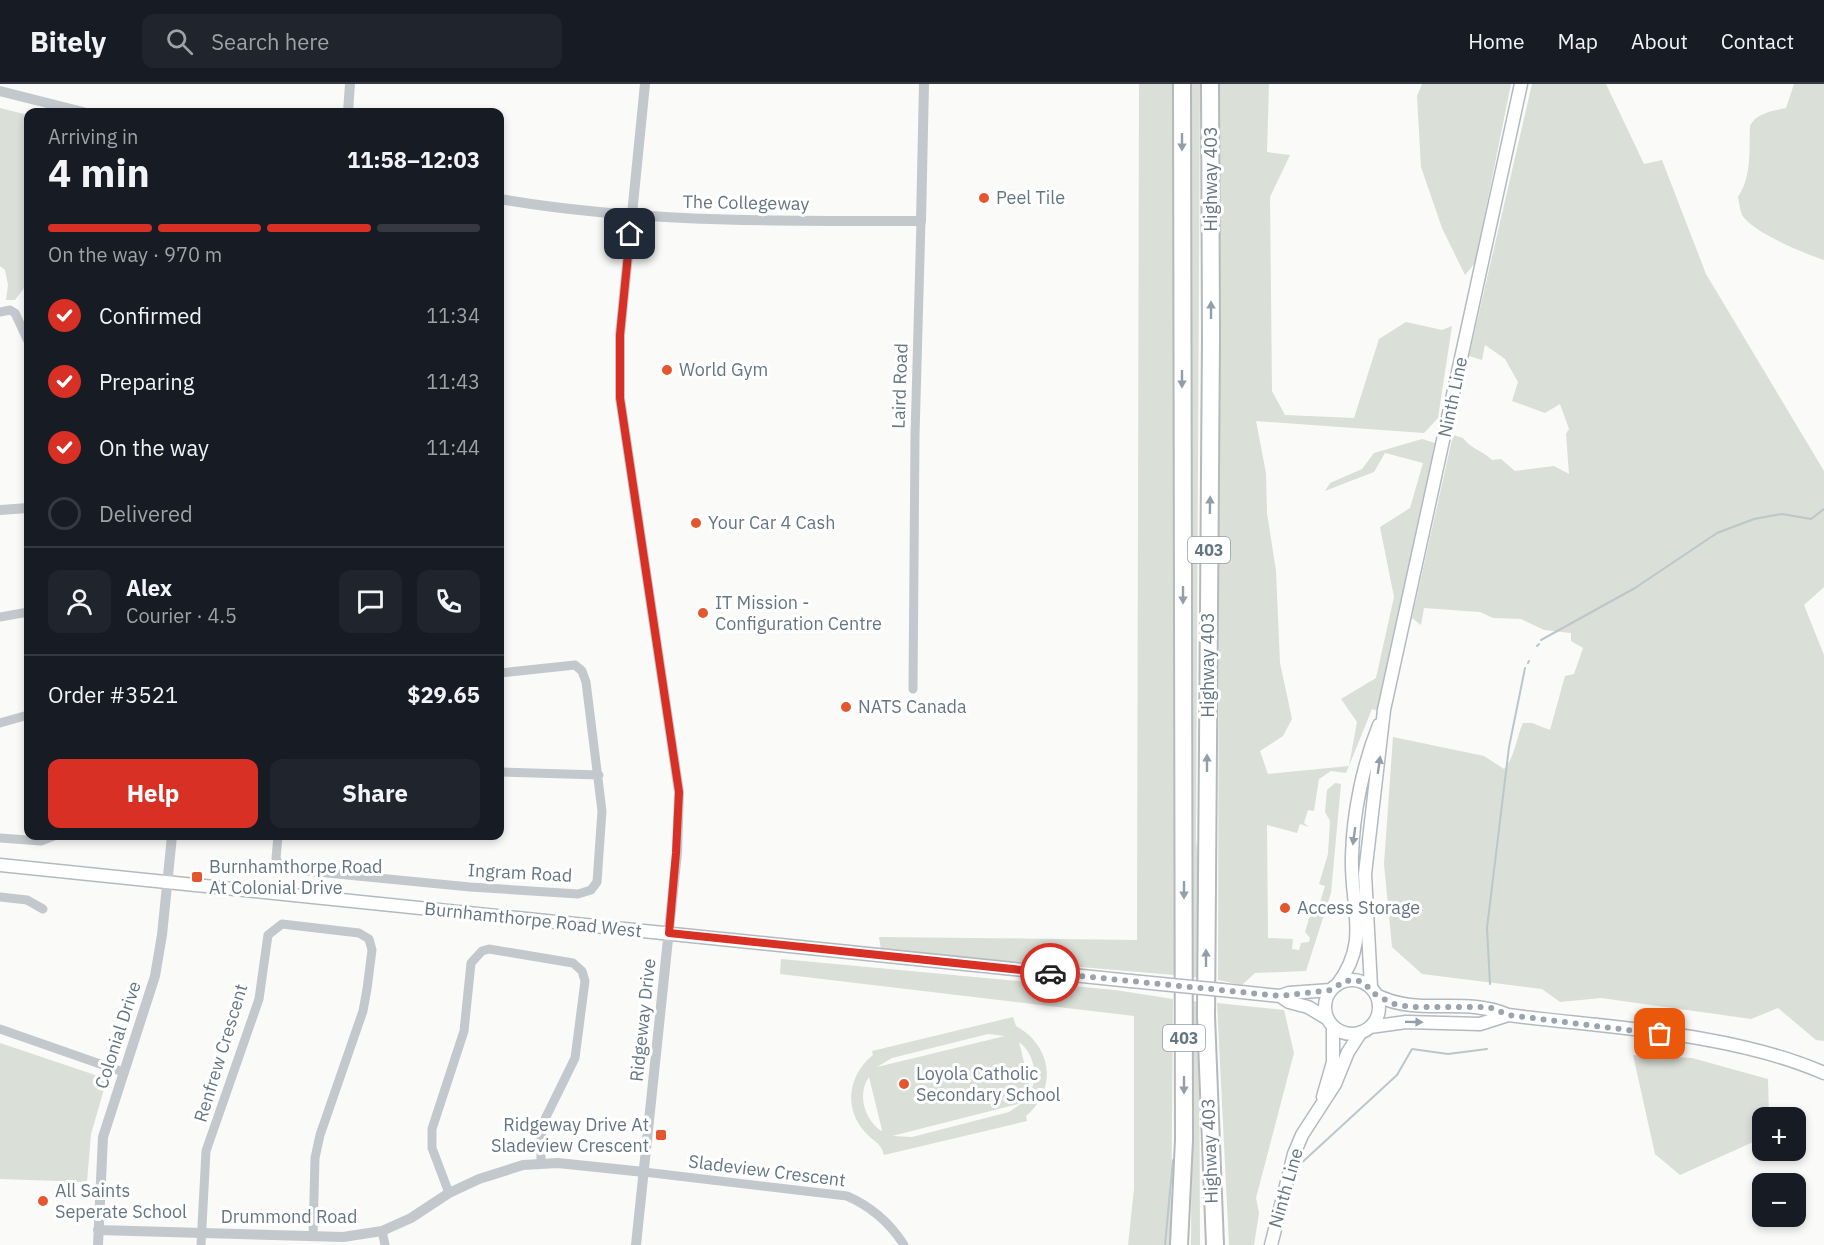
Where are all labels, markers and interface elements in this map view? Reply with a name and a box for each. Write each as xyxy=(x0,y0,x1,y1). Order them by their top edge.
search box xyxy=(142,14,562,68)
text: Bitely xyxy=(30,23,106,60)
icon: search xyxy=(163,25,196,58)
text: Search here xyxy=(211,27,329,56)
text: Home xyxy=(1468,27,1525,55)
text: Map xyxy=(1558,27,1598,55)
text: About xyxy=(1631,27,1688,55)
text: Contact xyxy=(1721,27,1794,55)
text: Arriving in xyxy=(48,123,138,150)
street label: Highway 403 xyxy=(1199,126,1222,232)
one-way arrow xyxy=(1177,133,1187,152)
text: 11:58–12:03 xyxy=(347,145,480,174)
text: 4 min xyxy=(48,147,150,198)
place label: Peel Tile xyxy=(996,186,1065,209)
street label: The Collegeway xyxy=(682,190,810,215)
marker: Peel Tile xyxy=(977,191,991,205)
pin xyxy=(604,208,655,259)
icon: home xyxy=(613,217,646,250)
text: On the way · 970 m xyxy=(48,241,222,268)
icon: check xyxy=(48,299,81,332)
one-way arrow xyxy=(1206,300,1216,319)
text: Confirmed xyxy=(99,301,202,330)
text: 11:34 xyxy=(426,302,480,329)
street label: Laird Road xyxy=(887,343,912,429)
street label: Ninth Line xyxy=(1433,354,1472,439)
place label: World Gym xyxy=(679,358,768,381)
marker: World Gym xyxy=(660,363,674,377)
icon: check xyxy=(48,365,81,398)
text: Preparing xyxy=(99,367,194,396)
text: 11:43 xyxy=(426,368,480,395)
one-way arrow xyxy=(1177,370,1187,389)
icon: check xyxy=(48,431,81,464)
text: On the way xyxy=(99,433,209,462)
text: 11:44 xyxy=(426,434,480,461)
one-way arrow xyxy=(1205,495,1215,514)
text: Delivered xyxy=(99,499,193,528)
place label: Your Car 4 Cash xyxy=(708,511,835,534)
marker: Your Car 4 Cash xyxy=(689,516,703,530)
road number: 403 xyxy=(1188,537,1230,563)
button: person xyxy=(48,570,111,633)
button: chat xyxy=(339,570,402,633)
button: phone xyxy=(417,570,480,633)
text: Alex xyxy=(126,573,172,602)
one-way arrow xyxy=(1178,586,1188,605)
place label: IT Mission - Configuration Centre xyxy=(715,591,882,635)
text: Courier · 4.5 xyxy=(126,602,237,629)
marker: IT Mission - Configuration Centre xyxy=(696,606,710,620)
street label: Highway 403 xyxy=(1196,612,1219,718)
text: Order #3521 xyxy=(48,680,178,709)
text: $29.65 xyxy=(407,680,480,709)
place label: NATS Canada xyxy=(858,695,967,718)
marker: NATS Canada xyxy=(839,700,853,714)
one-way arrow xyxy=(1202,753,1212,772)
one-way arrow xyxy=(1374,756,1383,775)
button: Help xyxy=(48,759,258,828)
button: Share xyxy=(270,759,480,828)
one-way arrow xyxy=(1350,827,1359,846)
place label: Burnhamthorpe Road At Colonial Drive xyxy=(209,855,383,899)
street label: Ingram Road xyxy=(467,858,573,887)
marker: Burnhamthorpe Road At Colonial Drive xyxy=(190,870,204,884)
one-way arrow xyxy=(1179,880,1189,899)
place label: Access Storage xyxy=(1297,896,1420,919)
street label: Burnhamthorpe Road West xyxy=(423,897,643,942)
marker: Access Storage xyxy=(1278,901,1292,915)
courier xyxy=(1020,943,1080,1003)
one-way arrow xyxy=(1201,948,1211,967)
street label: Ridgeway Drive xyxy=(625,957,660,1083)
icon: car xyxy=(1034,957,1067,990)
street label: Colonial Drive xyxy=(89,978,146,1091)
street label: Renfrew Crescent xyxy=(189,981,252,1125)
pin xyxy=(1634,1008,1685,1059)
one-way arrow xyxy=(1404,1017,1423,1027)
icon: bag xyxy=(1643,1017,1676,1050)
road number: 403 xyxy=(1163,1025,1205,1051)
place label: Loyola Catholic Secondary School xyxy=(916,1062,1061,1106)
one-way arrow xyxy=(1179,1075,1189,1094)
marker: Loyola Catholic Secondary School xyxy=(897,1077,911,1091)
street label: Highway 403 xyxy=(1196,1098,1223,1204)
map controls xyxy=(1752,1107,1806,1227)
button: + xyxy=(1752,1107,1806,1161)
place label: Ridgeway Drive At Sladeview Crescent xyxy=(491,1113,649,1157)
marker: Ridgeway Drive At Sladeview Crescent xyxy=(654,1128,668,1142)
street label: Ninth Line xyxy=(1263,1145,1308,1230)
street label: Sladeview Crescent xyxy=(687,1149,847,1192)
button: − xyxy=(1752,1173,1806,1227)
place label: All Saints Seperate School xyxy=(55,1179,187,1223)
marker: All Saints Seperate School xyxy=(36,1194,50,1208)
street label: Drummond Road xyxy=(221,1205,357,1228)

